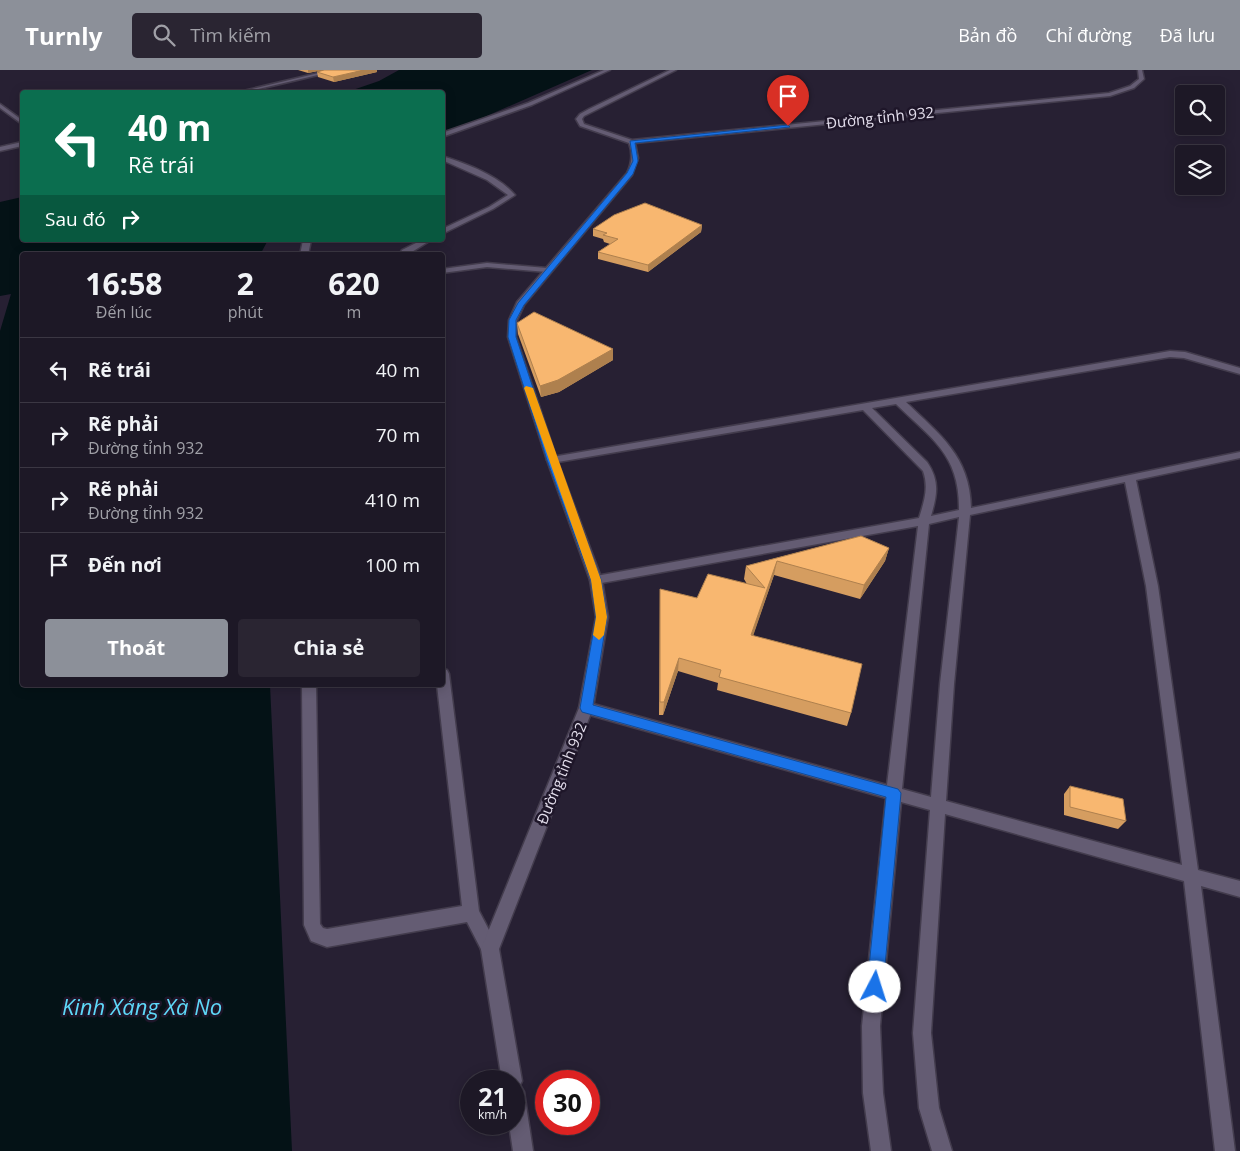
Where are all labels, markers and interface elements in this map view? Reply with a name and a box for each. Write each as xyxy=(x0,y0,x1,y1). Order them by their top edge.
search box xyxy=(132,13,482,58)
text: Turnly xyxy=(25,19,102,52)
icon: search xyxy=(150,21,178,49)
text: Tìm kiếm xyxy=(190,22,271,48)
text: Bản đồ xyxy=(958,23,1017,47)
text: Chỉ đường xyxy=(1045,23,1132,47)
text: Đã lưu xyxy=(1160,23,1215,47)
pin xyxy=(767,75,809,126)
icon: arrive xyxy=(774,82,802,110)
map controls xyxy=(1175,85,1225,195)
button: search xyxy=(1175,85,1225,135)
street label: Đường tỉnh 932 xyxy=(825,101,935,133)
text: 40 m xyxy=(128,104,211,151)
icon: left xyxy=(45,110,110,175)
button: layers xyxy=(1175,145,1225,195)
text: Rẽ trái xyxy=(128,149,194,179)
icon: right xyxy=(116,205,144,233)
text: Sau đó xyxy=(45,206,106,232)
text: 16:58 xyxy=(85,263,162,304)
text: 2 xyxy=(237,263,254,304)
text: 620 xyxy=(328,263,380,304)
text: Đến lúc xyxy=(96,301,152,323)
text: phút xyxy=(228,301,263,323)
text: m xyxy=(347,301,361,323)
icon: left xyxy=(45,356,73,384)
text: Rẽ trái xyxy=(88,357,151,383)
text: 40 m xyxy=(376,357,420,383)
text: Rẽ phải xyxy=(88,411,159,437)
icon: right xyxy=(45,421,73,449)
text: 70 m xyxy=(376,422,420,448)
text: Đường tỉnh 932 xyxy=(88,437,204,459)
text: Rẽ phải xyxy=(88,476,159,502)
icon: right xyxy=(45,486,73,514)
text: 410 m xyxy=(365,487,420,513)
text: Đường tỉnh 932 xyxy=(88,502,204,524)
icon: arrive xyxy=(45,551,73,579)
text: Đến nơi xyxy=(88,552,162,578)
text: 100 m xyxy=(365,552,420,578)
button: Thoát xyxy=(45,619,228,677)
button: Chia sẻ xyxy=(238,619,420,677)
street label: Đường tỉnh 932 xyxy=(531,719,591,827)
position arrow xyxy=(848,960,900,1012)
water label: Kinh Xáng Xà No xyxy=(62,991,222,1021)
speed limit sign: 30 xyxy=(535,1070,600,1135)
text: 21 xyxy=(478,1079,507,1113)
text: km/h xyxy=(478,1106,507,1123)

